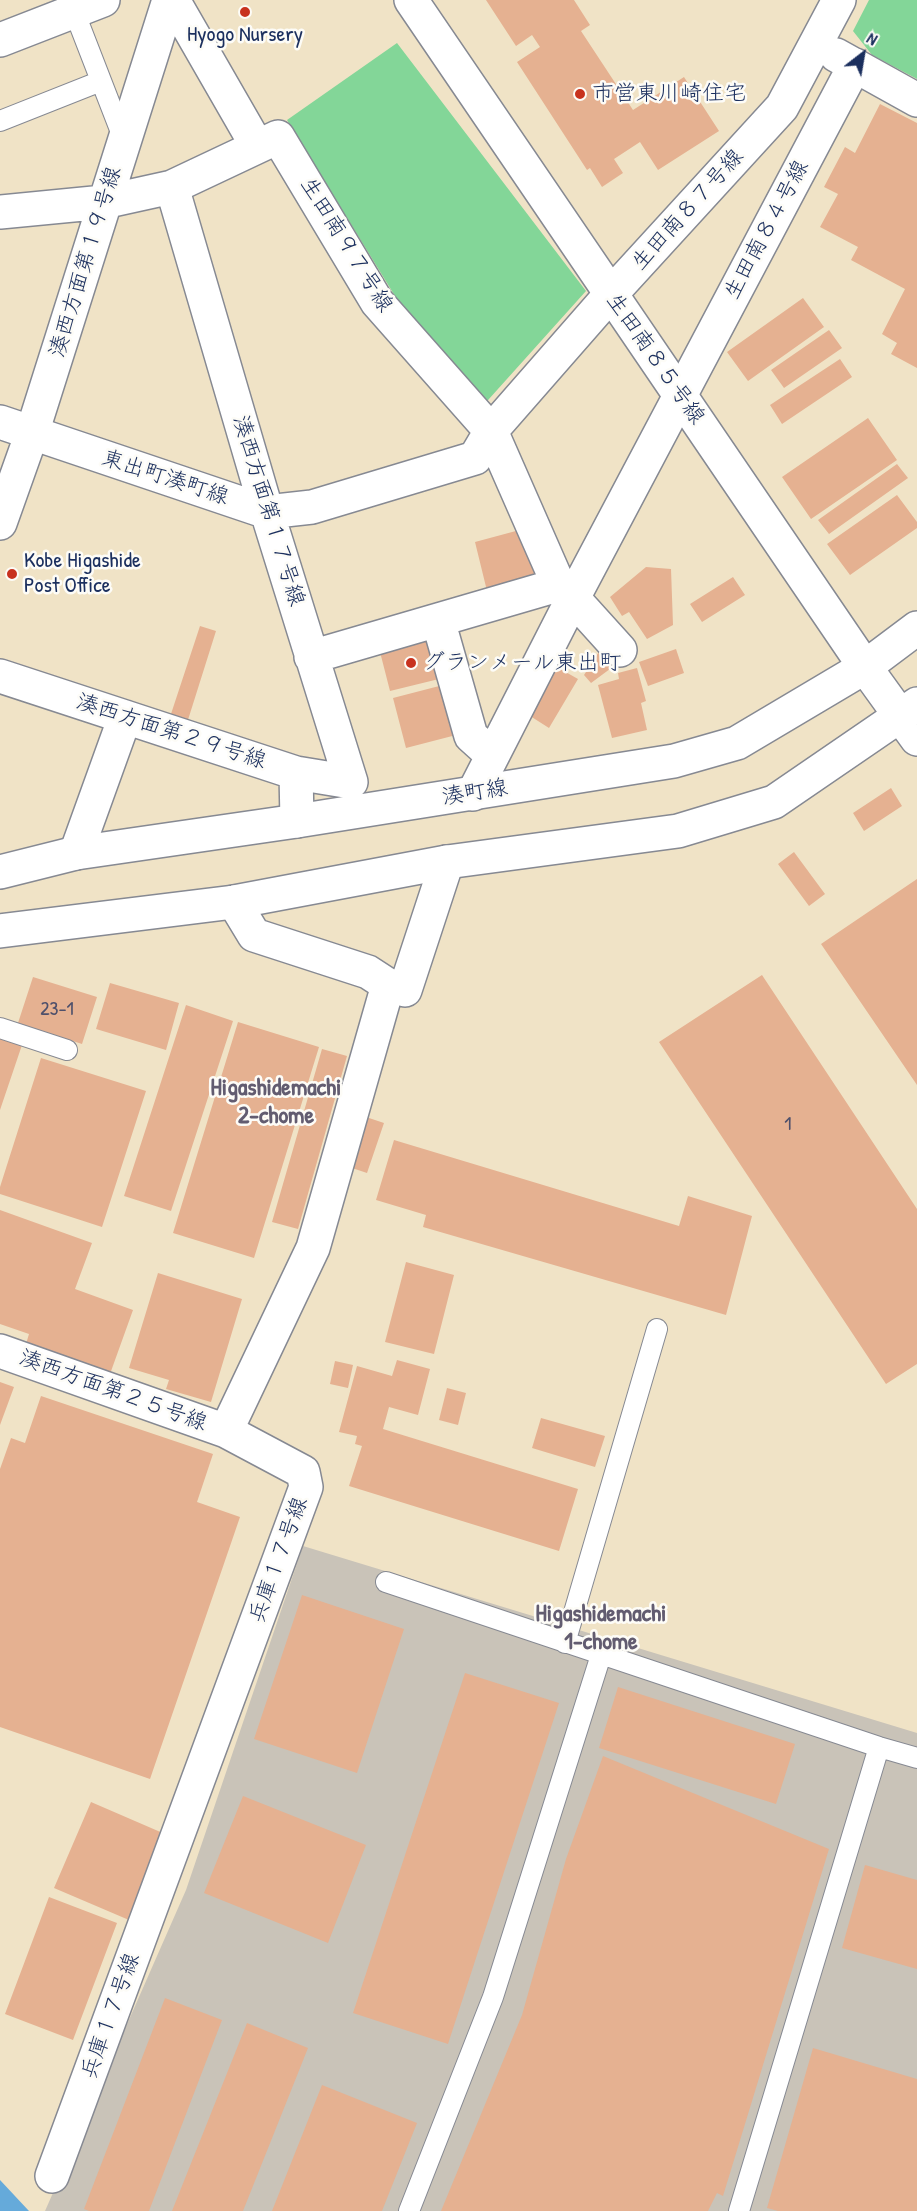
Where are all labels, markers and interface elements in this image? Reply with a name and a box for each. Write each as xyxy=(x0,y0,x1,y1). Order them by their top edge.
marker: Hyogo Nursery xyxy=(238,5,252,19)
place label: Hyogo Nursery xyxy=(187,22,303,48)
north arrow xyxy=(833,24,893,84)
text: N xyxy=(863,27,882,50)
place label: 市営東川崎住宅 xyxy=(592,81,746,107)
marker: 市営東川崎住宅 xyxy=(573,87,587,101)
street label: 生田南８７号線 xyxy=(627,144,749,276)
street label: 生田南８４号線 xyxy=(719,156,815,304)
street label: 湊西方面第１９号線 xyxy=(44,163,128,361)
street label: 生田南９７号線 xyxy=(294,173,398,317)
street label: 生田南８５号線 xyxy=(600,288,710,430)
street label: 湊西方面第１７号線 xyxy=(226,412,310,610)
street label: 東出町湊町線 xyxy=(98,445,232,511)
place label: Kobe Higashide Post Office xyxy=(24,548,141,600)
marker: Kobe Higashide Post Office xyxy=(5,567,19,581)
place label: グランメール東出町 xyxy=(423,650,621,676)
marker: グランメール東出町 xyxy=(404,656,418,670)
street label: 湊西方面第２９号線 xyxy=(73,689,269,775)
street label: 湊町線 xyxy=(440,775,510,811)
house number: 23-1 xyxy=(40,998,74,1022)
district label: Higashidemachi 2-chome xyxy=(211,1075,341,1131)
house number: 1 xyxy=(784,1113,792,1137)
street label: 湊西方面第２５号線 xyxy=(15,1345,211,1437)
street label: 兵庫１７号線 xyxy=(244,1493,314,1627)
district label: Higashidemachi 1-chome xyxy=(536,1601,666,1657)
street label: 兵庫１７号線 xyxy=(76,1949,146,2083)

